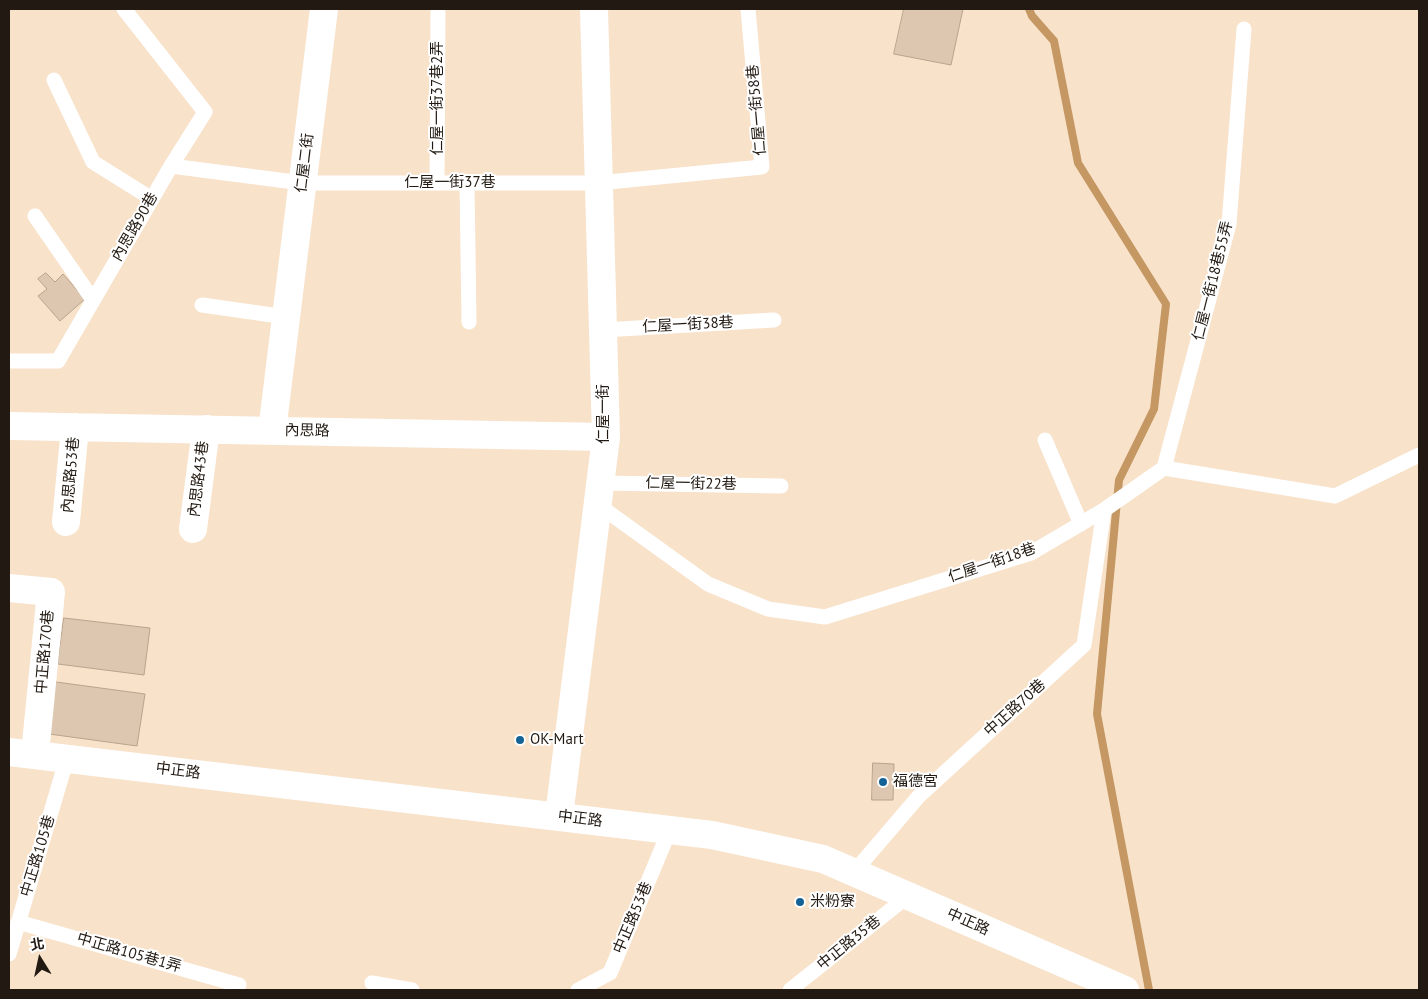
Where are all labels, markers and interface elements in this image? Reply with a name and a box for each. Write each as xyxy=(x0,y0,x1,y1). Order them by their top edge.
street label: 仁屋一街37巷2弄 xyxy=(429,41,447,155)
street label: 仁屋一街58巷 xyxy=(744,64,770,156)
street label: 仁屋二街 xyxy=(292,132,318,194)
street label: 仁屋一街37巷 xyxy=(404,174,496,192)
street label: 內思路90巷 xyxy=(108,189,162,265)
street label: 仁屋一街18巷55弄 xyxy=(1189,219,1237,343)
street label: 仁屋一街38巷 xyxy=(642,314,734,336)
street label: 仁屋一街 xyxy=(595,384,613,444)
street label: 內思路 xyxy=(284,422,330,440)
street label: 內思路53巷 xyxy=(59,436,83,514)
street label: 內思路43巷 xyxy=(185,440,213,518)
street label: 仁屋一街22巷 xyxy=(645,474,737,494)
street label: 仁屋一街18巷 xyxy=(946,540,1038,586)
street label: 中正路170巷 xyxy=(32,609,58,695)
street label: 中正路70巷 xyxy=(981,676,1049,740)
place label: OK-Mart xyxy=(530,731,584,749)
marker: OK-Mart xyxy=(514,734,526,746)
street label: 中正路 xyxy=(155,759,201,783)
place label: 福德宮 xyxy=(893,773,938,791)
marker: 福德宮 xyxy=(877,776,889,788)
street label: 中正路 xyxy=(557,807,603,831)
street label: 中正路105巷 xyxy=(17,813,59,899)
street label: 中正路53巷 xyxy=(610,879,656,957)
place label: 米粉寮 xyxy=(810,893,855,911)
marker: 米粉寮 xyxy=(794,896,806,908)
street label: 中正路 xyxy=(944,905,992,939)
street label: 中正路35巷 xyxy=(814,912,884,974)
street label: 中正路105巷1弄 xyxy=(75,930,183,976)
north arrow xyxy=(15,934,65,984)
text: 北 xyxy=(29,934,46,954)

